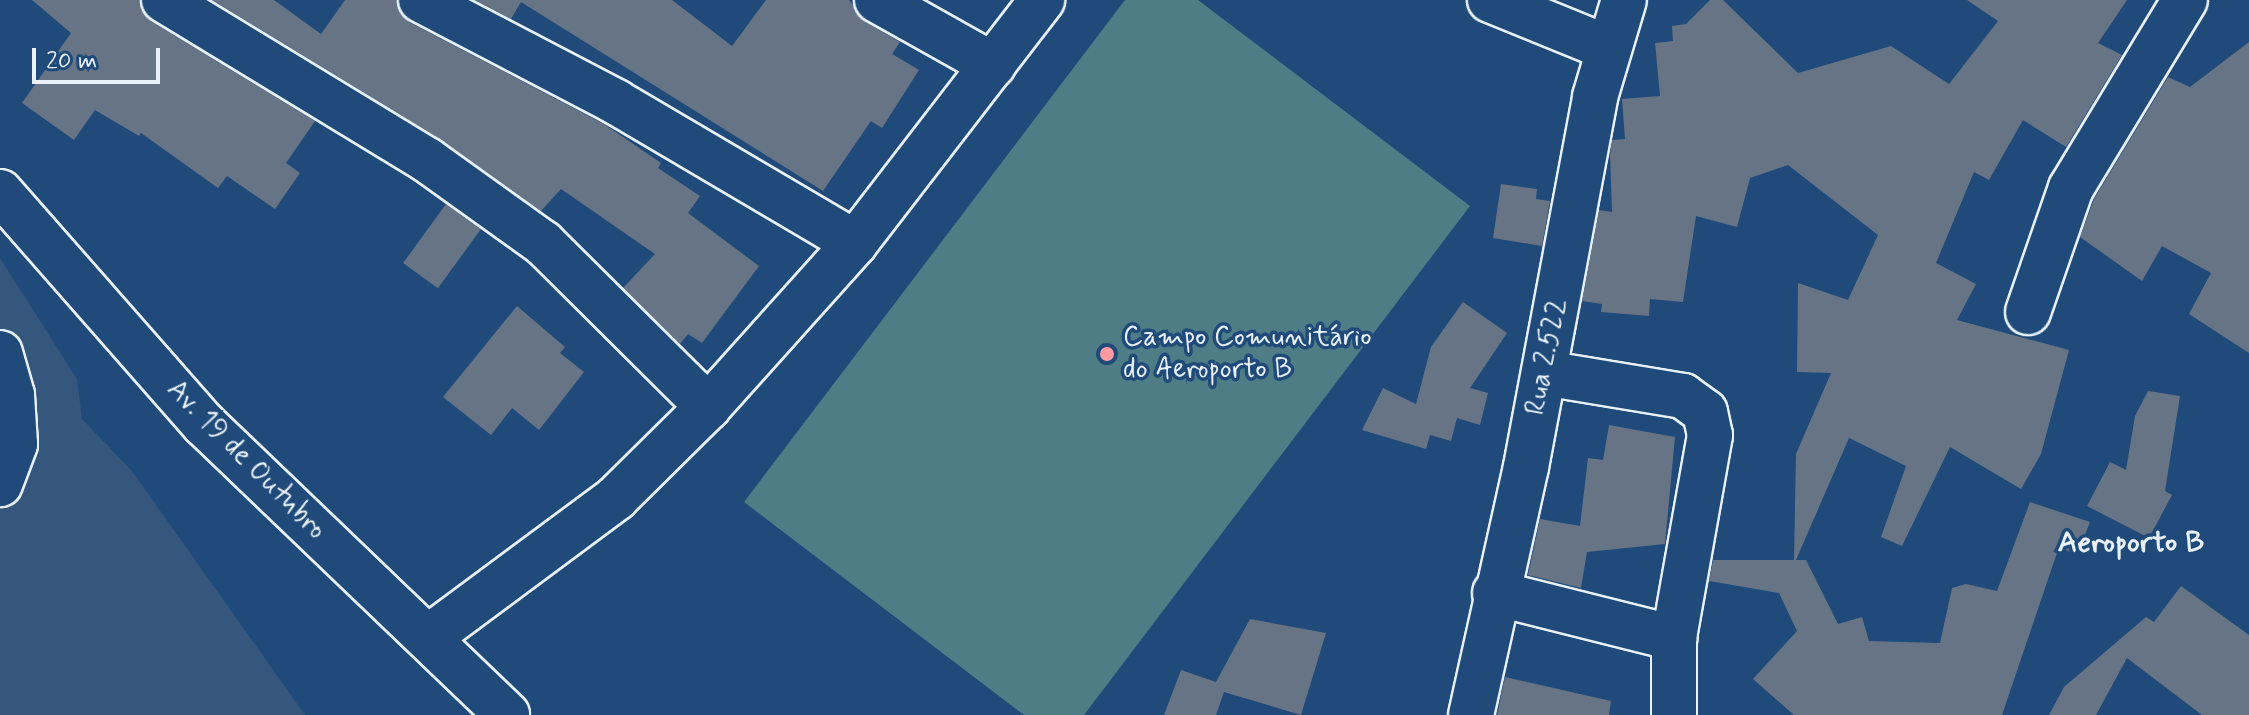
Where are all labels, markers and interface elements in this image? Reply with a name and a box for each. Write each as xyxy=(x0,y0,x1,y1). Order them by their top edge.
scale bar xyxy=(36,32,164,82)
text: 20 m xyxy=(46,46,97,77)
street label: Rua 2.522 xyxy=(1519,296,1575,418)
place label: Campo Comunitário do Aeroporto B xyxy=(1123,321,1370,387)
marker: Campo Comunitário do Aeroporto B xyxy=(1098,345,1116,363)
street label: Av. 19 de Outubro xyxy=(162,376,330,544)
district label: Aeroporto B xyxy=(2058,525,2204,561)

